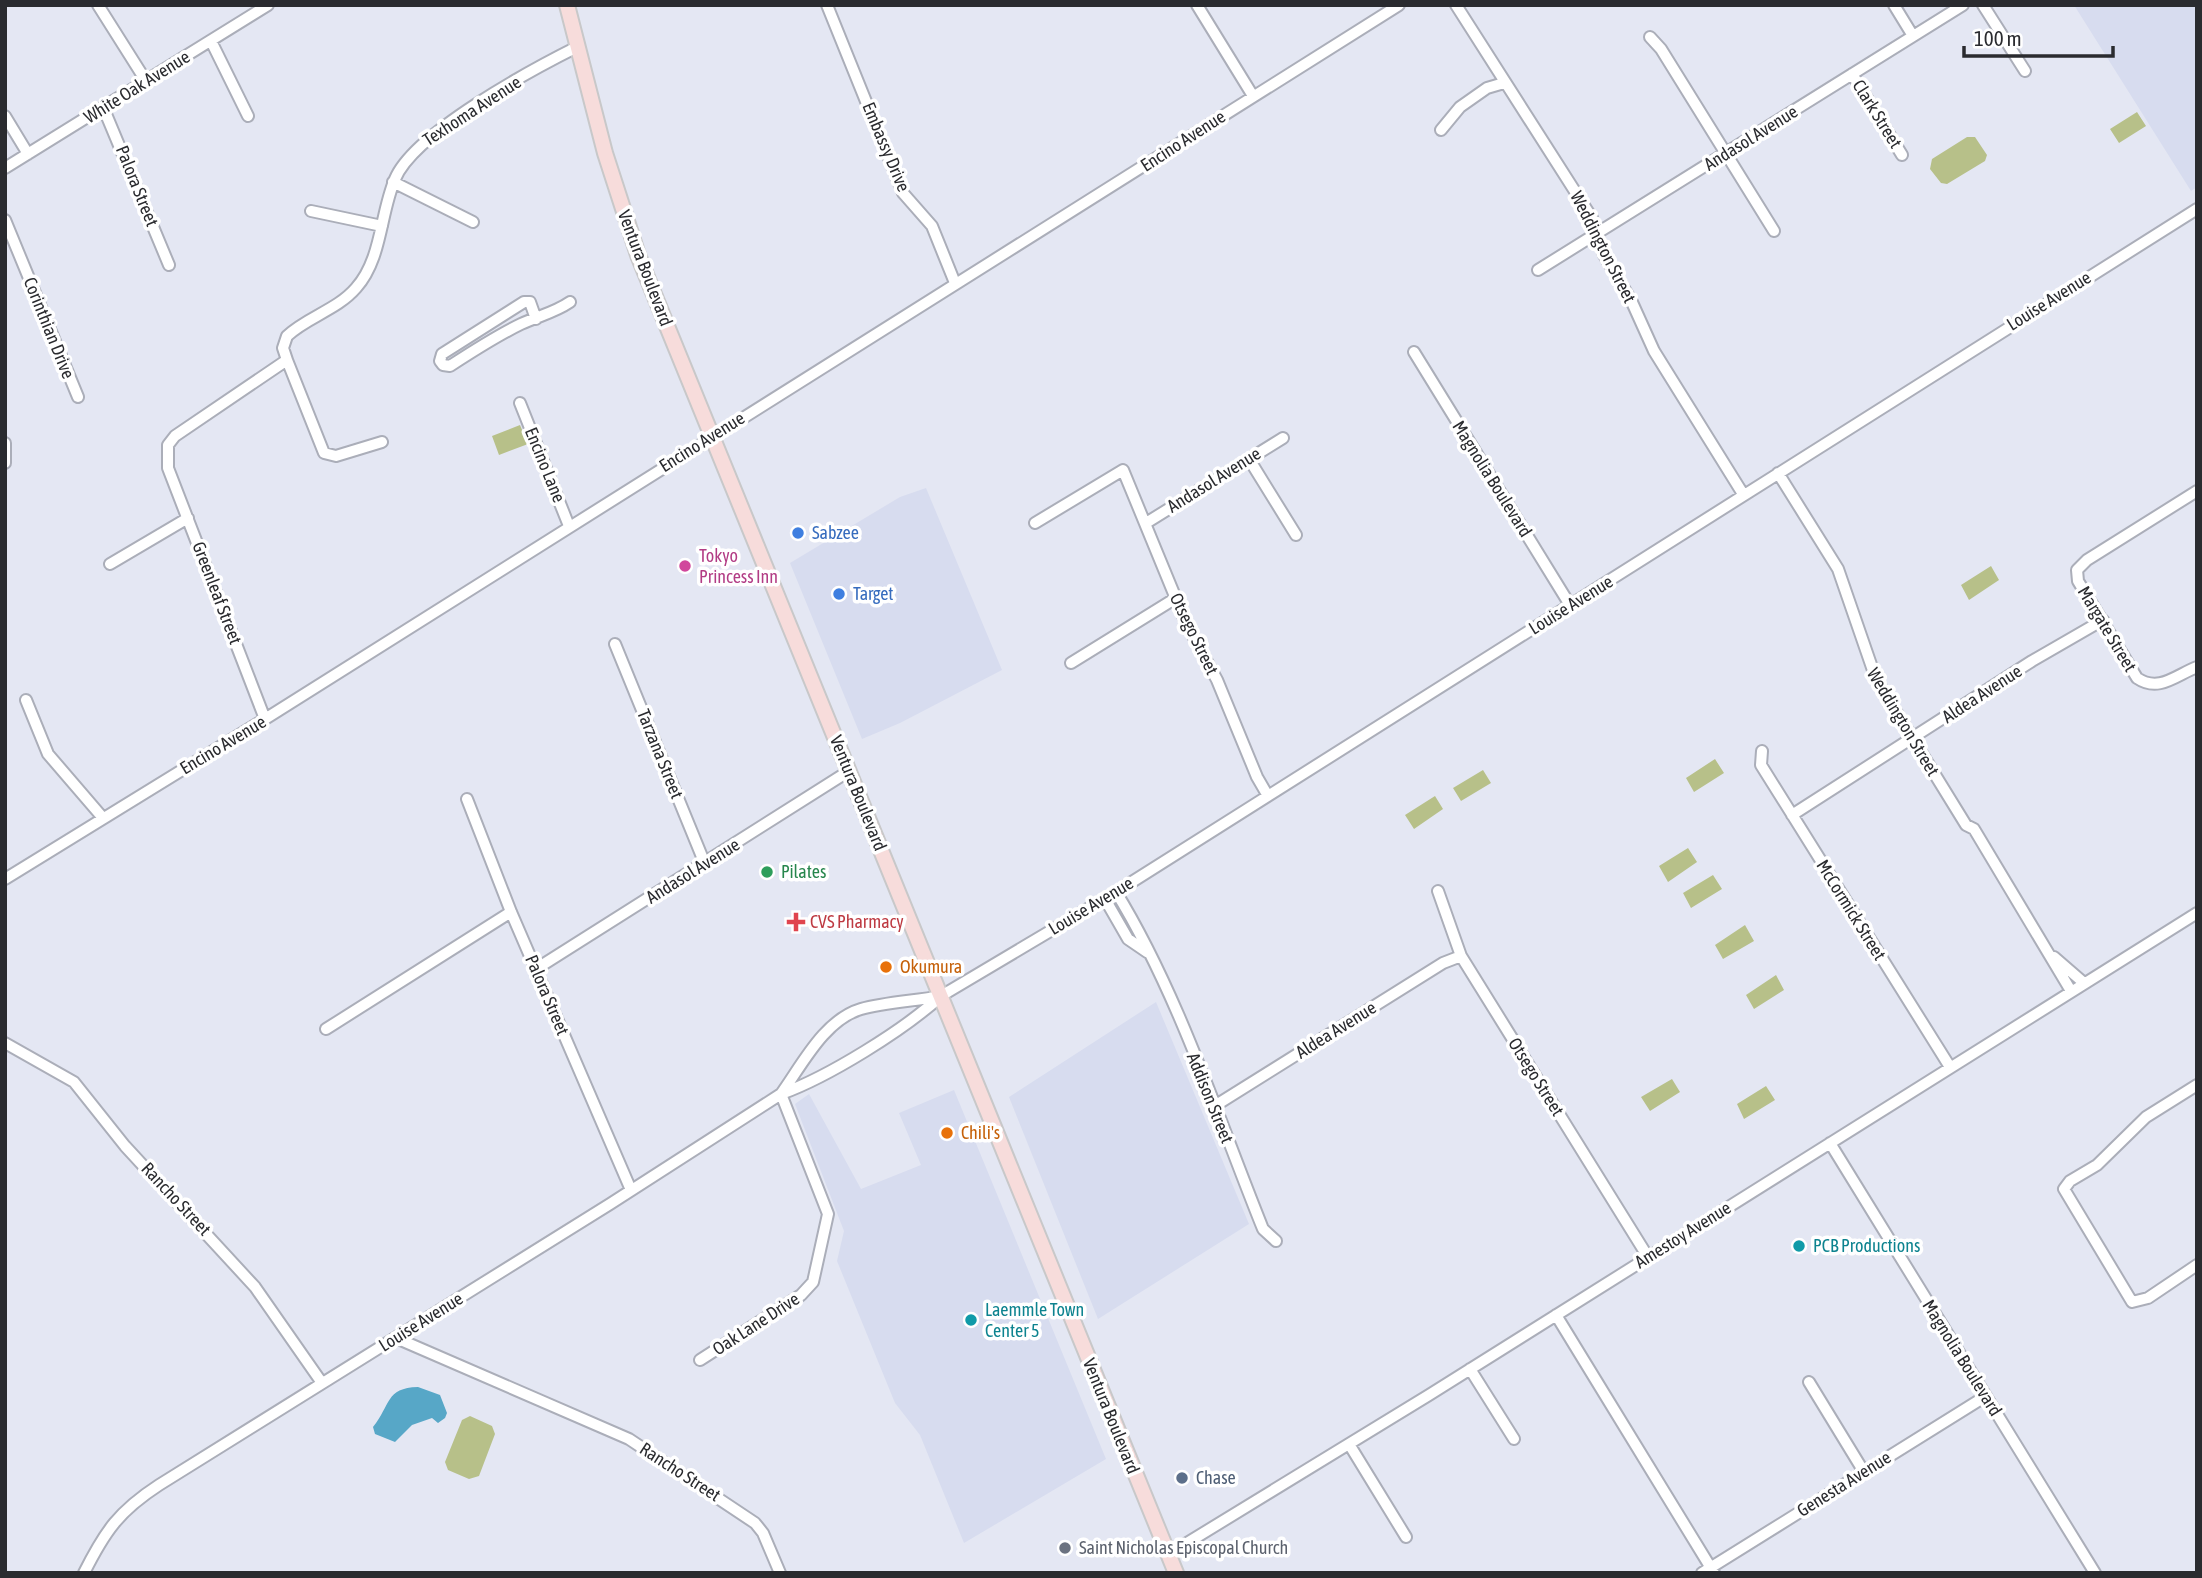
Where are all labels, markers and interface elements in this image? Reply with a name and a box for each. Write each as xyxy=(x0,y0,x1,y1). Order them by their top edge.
scale bar xyxy=(1964,14,2113,58)
text: 100 m xyxy=(1974,26,2022,50)
street label: White Oak Avenue xyxy=(80,46,193,127)
street label: Texhoma Avenue xyxy=(419,71,525,150)
street label: Clark Street xyxy=(1848,76,1907,152)
street label: Embassy Drive xyxy=(858,99,915,195)
street label: Andasol Avenue xyxy=(1700,100,1801,175)
street label: Encino Avenue xyxy=(1136,105,1229,176)
street label: Palora Street xyxy=(112,142,163,229)
street label: Weddington Street xyxy=(1566,187,1641,306)
street label: Ventura Boulevard xyxy=(614,207,677,329)
street label: Louise Avenue xyxy=(2003,266,2095,335)
street label: Corinthian Drive xyxy=(20,274,79,381)
street label: Encino Avenue xyxy=(655,407,748,476)
street label: Magnolia Boulevard xyxy=(1448,417,1537,541)
street label: Encino Lane xyxy=(521,424,570,505)
street label: Andasol Avenue xyxy=(1163,442,1264,517)
place label: Sabzee xyxy=(812,522,859,543)
marker: Sabzee xyxy=(790,525,806,541)
street label: Greenleaf Street xyxy=(188,539,247,647)
place label: Tokyo Princess Inn xyxy=(699,545,778,587)
marker: Tokyo Princess Inn xyxy=(677,558,693,574)
street label: Louise Avenue xyxy=(1525,570,1617,639)
street label: Margate Street xyxy=(2074,582,2141,675)
place label: Target xyxy=(853,583,894,604)
marker: Target xyxy=(831,586,847,602)
street label: Otsego Street xyxy=(1166,590,1223,678)
street label: Aldea Avenue xyxy=(1938,660,2026,727)
street label: Weddington Street xyxy=(1863,664,1944,780)
street label: Tarzana Street xyxy=(633,706,688,801)
street label: Encino Avenue xyxy=(176,711,270,778)
street label: Ventura Boulevard xyxy=(826,732,891,854)
street label: Andasol Avenue xyxy=(642,833,743,908)
street label: McCormick Street xyxy=(1812,856,1891,964)
place label: Pilates xyxy=(781,861,826,882)
marker: Pilates xyxy=(759,864,775,880)
street label: Louise Avenue xyxy=(1045,872,1137,939)
place label: CVS Pharmacy xyxy=(810,911,904,932)
marker: CVS Pharmacy xyxy=(788,914,804,930)
street label: Palora Street xyxy=(521,952,574,1038)
place label: Okumura xyxy=(900,956,962,977)
marker: Okumura xyxy=(878,959,894,975)
street label: Aldea Avenue xyxy=(1292,997,1380,1063)
street label: Otsego Street xyxy=(1504,1034,1569,1120)
street label: Addison Street xyxy=(1183,1050,1238,1146)
place label: Chili's xyxy=(961,1122,1000,1143)
marker: Chili's xyxy=(939,1125,955,1141)
street label: Rancho Street xyxy=(137,1158,215,1239)
street label: Amestoy Avenue xyxy=(1631,1197,1735,1272)
place label: PCB Productions xyxy=(1813,1235,1920,1256)
marker: PCB Productions xyxy=(1791,1238,1807,1254)
street label: Louise Avenue xyxy=(375,1287,467,1356)
street label: Oak Lane Drive xyxy=(709,1288,803,1359)
street label: Magnolia Boulevard xyxy=(1918,1296,2007,1420)
place label: Laemmle Town Center 5 xyxy=(985,1299,1084,1341)
marker: Laemmle Town Center 5 xyxy=(963,1312,979,1328)
street label: Ventura Boulevard xyxy=(1079,1355,1144,1477)
street label: Rancho Street xyxy=(636,1438,725,1505)
street label: Genesta Avenue xyxy=(1793,1446,1895,1521)
place label: Chase xyxy=(1196,1467,1236,1488)
marker: Chase xyxy=(1174,1470,1190,1486)
place label: Saint Nicholas Episcopal Church xyxy=(1079,1537,1288,1558)
marker: Saint Nicholas Episcopal Church xyxy=(1057,1540,1073,1556)

